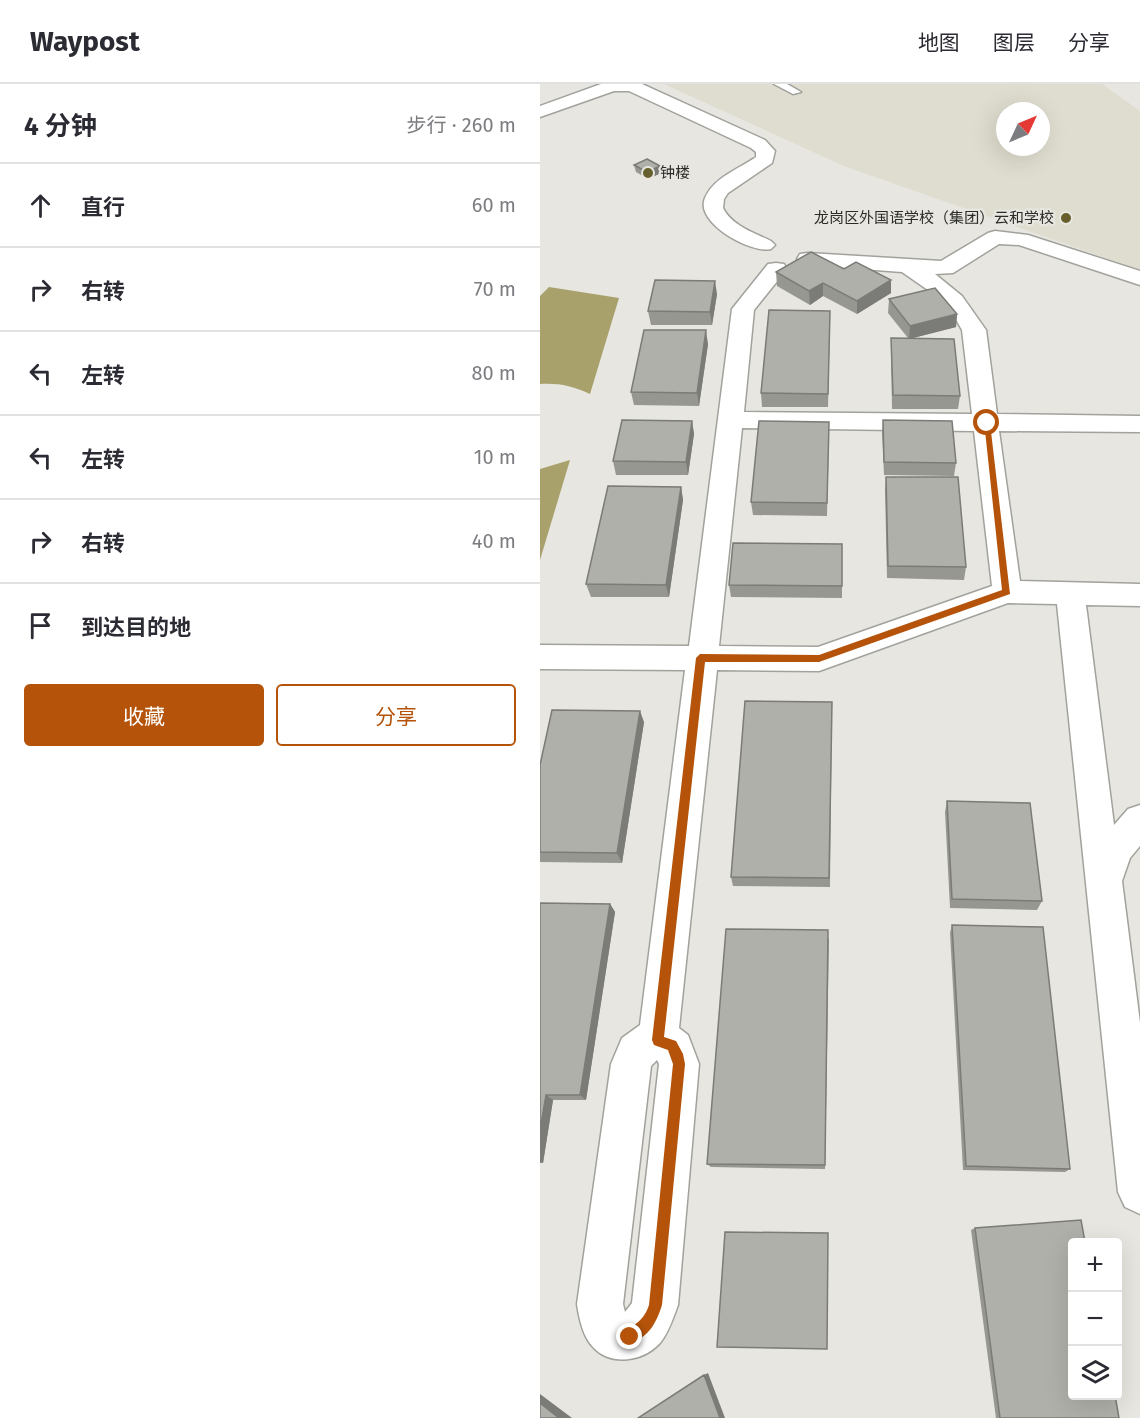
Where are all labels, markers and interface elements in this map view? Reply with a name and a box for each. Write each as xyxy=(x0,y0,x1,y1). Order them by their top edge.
text: Waypost xyxy=(30,25,140,58)
text: 地图 xyxy=(918,30,960,56)
text: 图层 xyxy=(993,30,1035,56)
text: 分享 xyxy=(1068,30,1110,56)
north arrow xyxy=(996,102,1050,156)
text: 4 分钟 xyxy=(24,111,97,142)
text: 步行 · 260 m xyxy=(406,113,516,137)
place label: 钟楼 xyxy=(660,164,690,182)
marker: 钟楼 xyxy=(641,166,655,180)
icon: ahead xyxy=(24,189,57,222)
text: 60 m xyxy=(472,193,516,217)
text: 直行 xyxy=(81,194,125,221)
place label: 龙岗区外国语学校（集团）云和学校 xyxy=(814,209,1054,227)
marker: 龙岗区外国语学校（集团）云和学校 xyxy=(1059,211,1073,225)
icon: right xyxy=(24,273,57,306)
text: 70 m xyxy=(474,277,516,301)
text: 右转 xyxy=(81,278,125,305)
icon: left xyxy=(24,357,57,390)
text: 80 m xyxy=(471,361,516,385)
text: 左转 xyxy=(81,362,125,389)
route start xyxy=(973,409,999,435)
icon: left xyxy=(24,441,57,474)
text: 10 m xyxy=(474,445,516,469)
text: 左转 xyxy=(81,446,125,473)
icon: right xyxy=(24,525,57,558)
text: 40 m xyxy=(472,529,516,553)
text: 右转 xyxy=(81,530,125,557)
icon: arrive xyxy=(24,609,57,642)
text: 到达目的地 xyxy=(81,614,191,641)
button: 收藏 xyxy=(24,684,264,746)
button: 分享 xyxy=(276,684,516,746)
map controls xyxy=(1068,1238,1122,1400)
button: + xyxy=(1068,1238,1122,1292)
button: − xyxy=(1068,1292,1122,1346)
route end xyxy=(616,1323,642,1349)
button: layers xyxy=(1068,1346,1122,1400)

